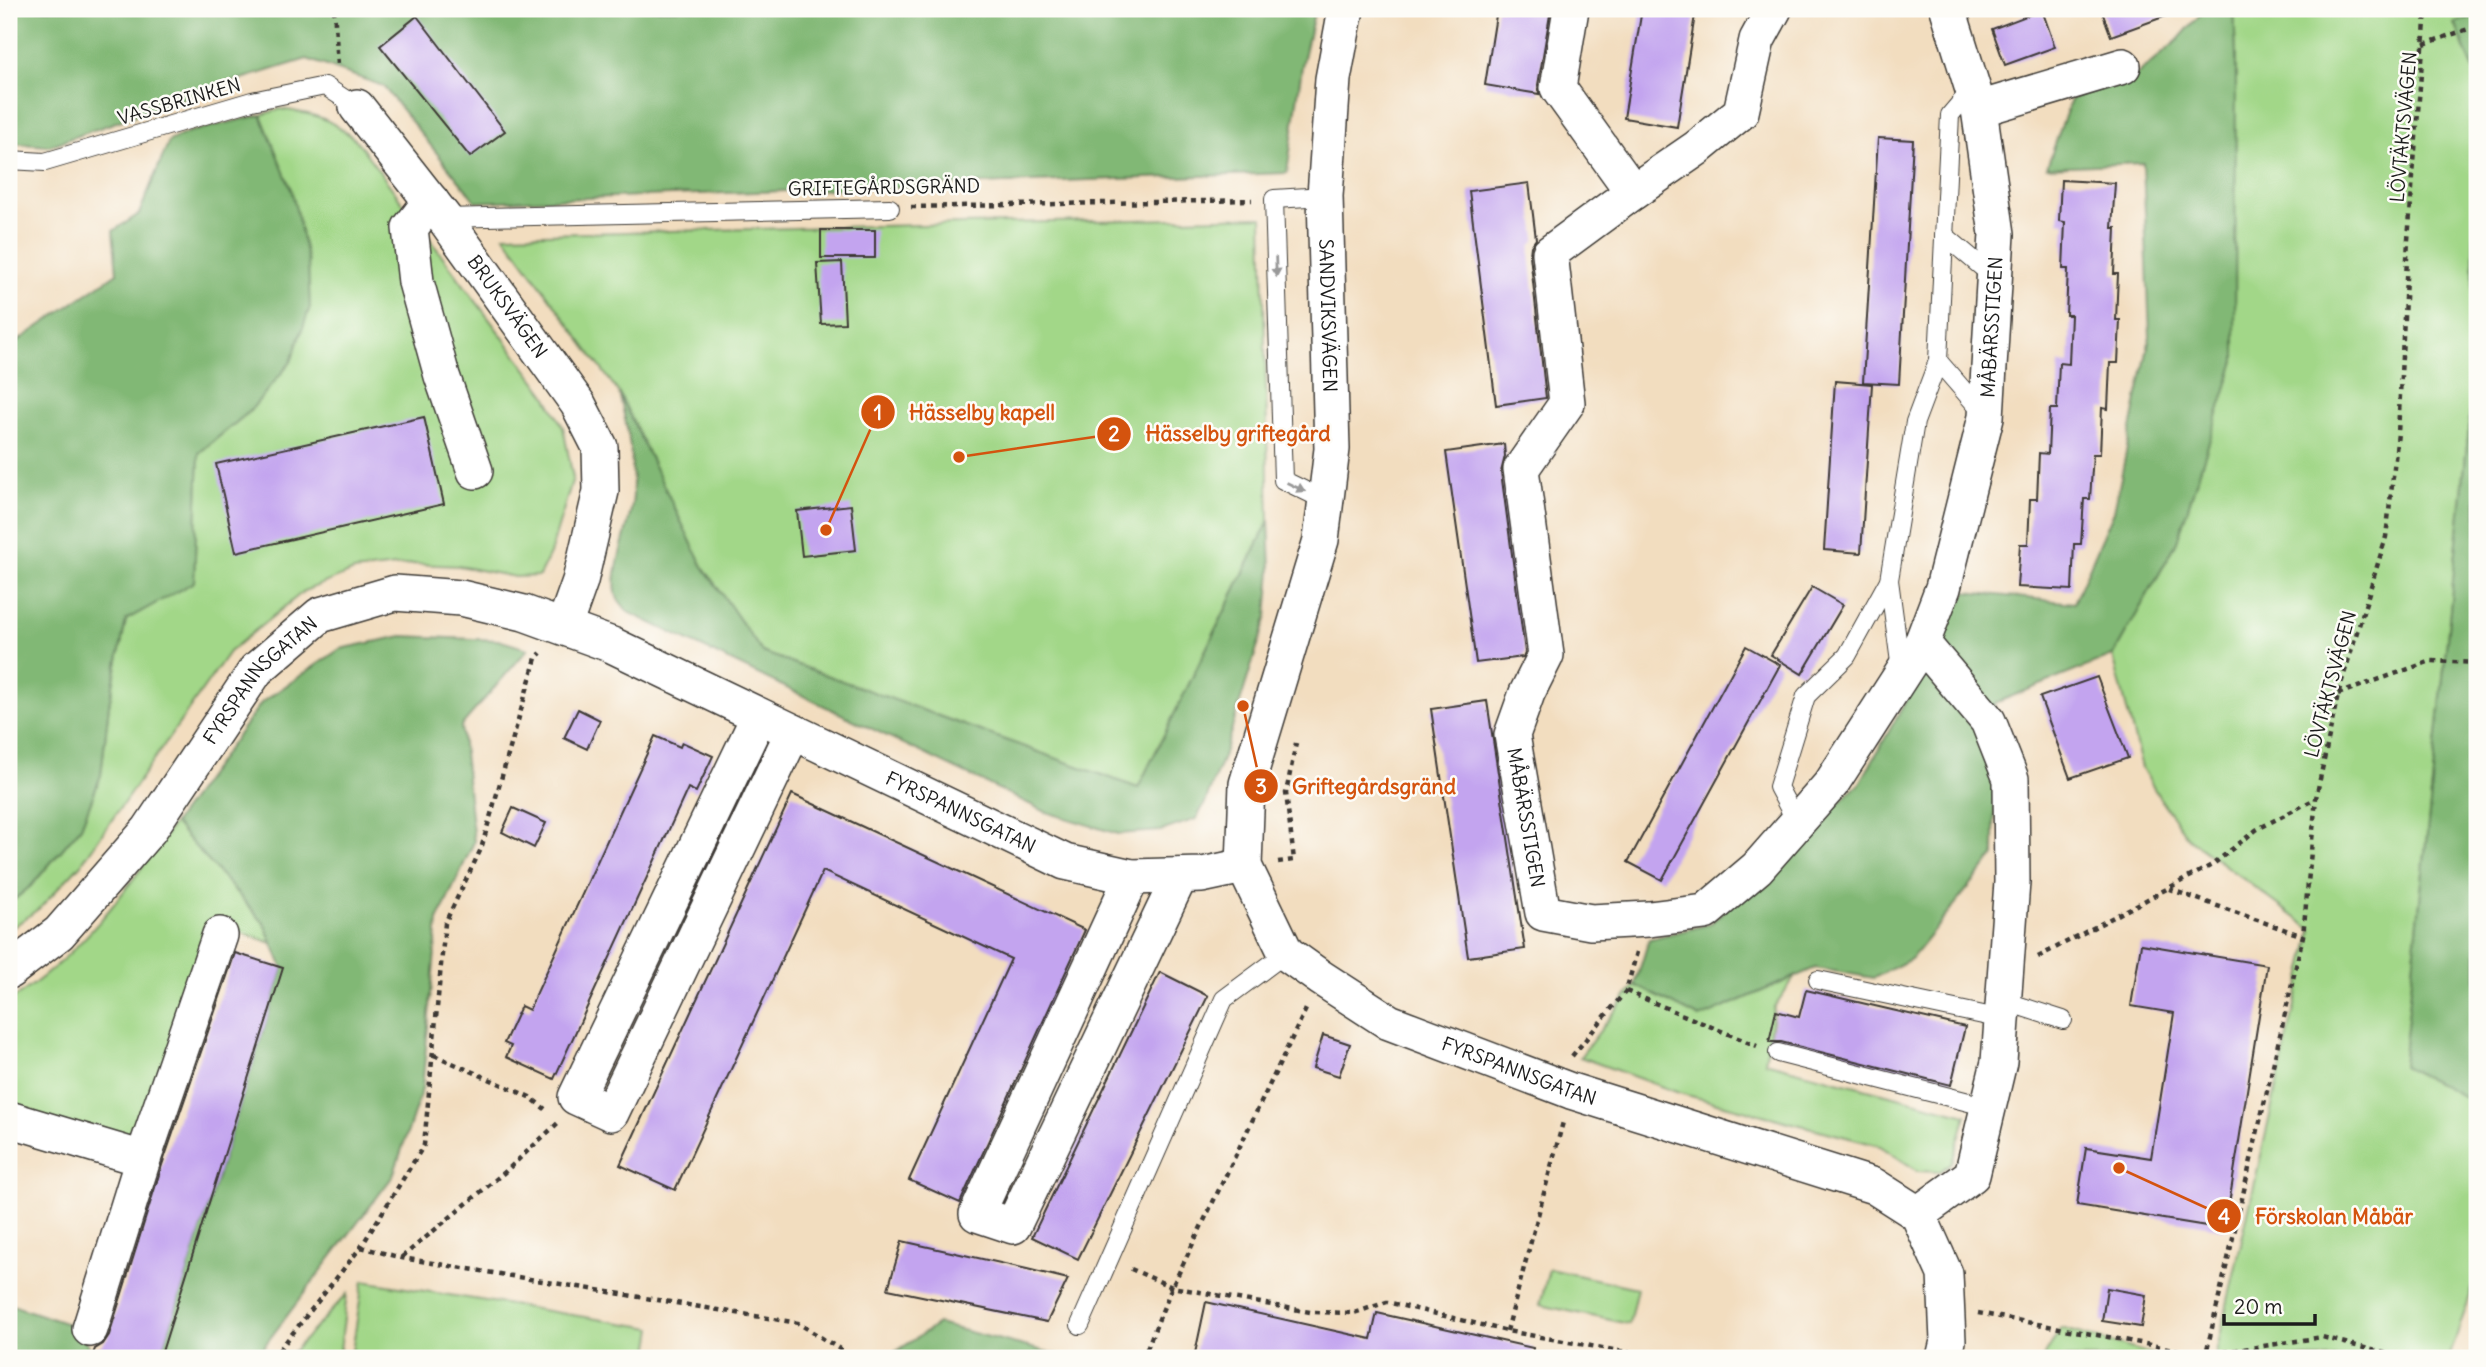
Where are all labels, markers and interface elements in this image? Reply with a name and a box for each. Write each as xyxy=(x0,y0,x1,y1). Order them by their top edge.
street label: LÖVTÄKTSVÄGEN xyxy=(2384,51,2422,203)
street label: VASSBRINKEN xyxy=(115,72,243,130)
street label: GRIFTEGÅRDSGRÄND xyxy=(788,173,980,201)
street label: SANDVIKSVÄGEN xyxy=(1314,239,1342,392)
street label: BRUKSVÄGEN xyxy=(462,250,553,363)
street label: MÅBÄRSSTIGEN xyxy=(1975,256,2008,399)
one-way arrow xyxy=(1271,257,1282,279)
callout: Hässelby kapell xyxy=(860,391,1069,433)
text: 1 xyxy=(874,399,882,426)
text: Hässelby kapell xyxy=(909,399,1055,426)
callout: Hässelby griftegård xyxy=(1096,413,1345,455)
text: 2 xyxy=(1108,420,1120,447)
text: Hässelby griftegård xyxy=(1145,420,1331,447)
one-way arrow xyxy=(1286,481,1306,492)
street label: LÖVTÄKTSVÄGEN xyxy=(2299,608,2361,760)
street label: FYRSPANNSGATAN xyxy=(198,611,322,749)
street label: MÅBÄRSSTIGEN xyxy=(1502,746,1550,889)
callout: Griftegårdsgränd xyxy=(1243,765,1470,807)
street label: FYRSPANNSGATAN xyxy=(882,766,1040,858)
text: 3 xyxy=(1255,773,1267,800)
text: Griftegårdsgränd xyxy=(1292,773,1457,800)
street label: FYRSPANNSGATAN xyxy=(1438,1031,1600,1110)
callout: Förskolan Måbär xyxy=(2206,1195,2427,1237)
text: 4 xyxy=(2218,1203,2230,1230)
text: Förskolan Måbär xyxy=(2255,1203,2413,1230)
scale bar xyxy=(2224,1283,2314,1327)
text: 20 m xyxy=(2234,1293,2283,1320)

